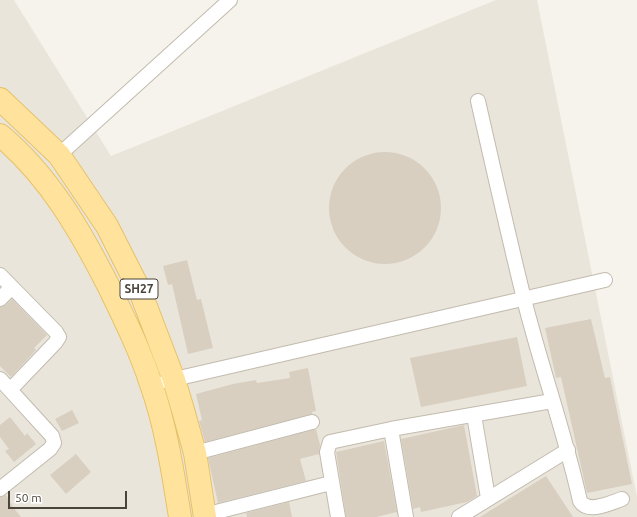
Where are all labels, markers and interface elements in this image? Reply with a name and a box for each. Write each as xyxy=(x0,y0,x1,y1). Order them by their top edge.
road number: SH27 xyxy=(120,279,158,299)
scale bar xyxy=(10,483,129,509)
text: 50 m xyxy=(15,491,42,504)

